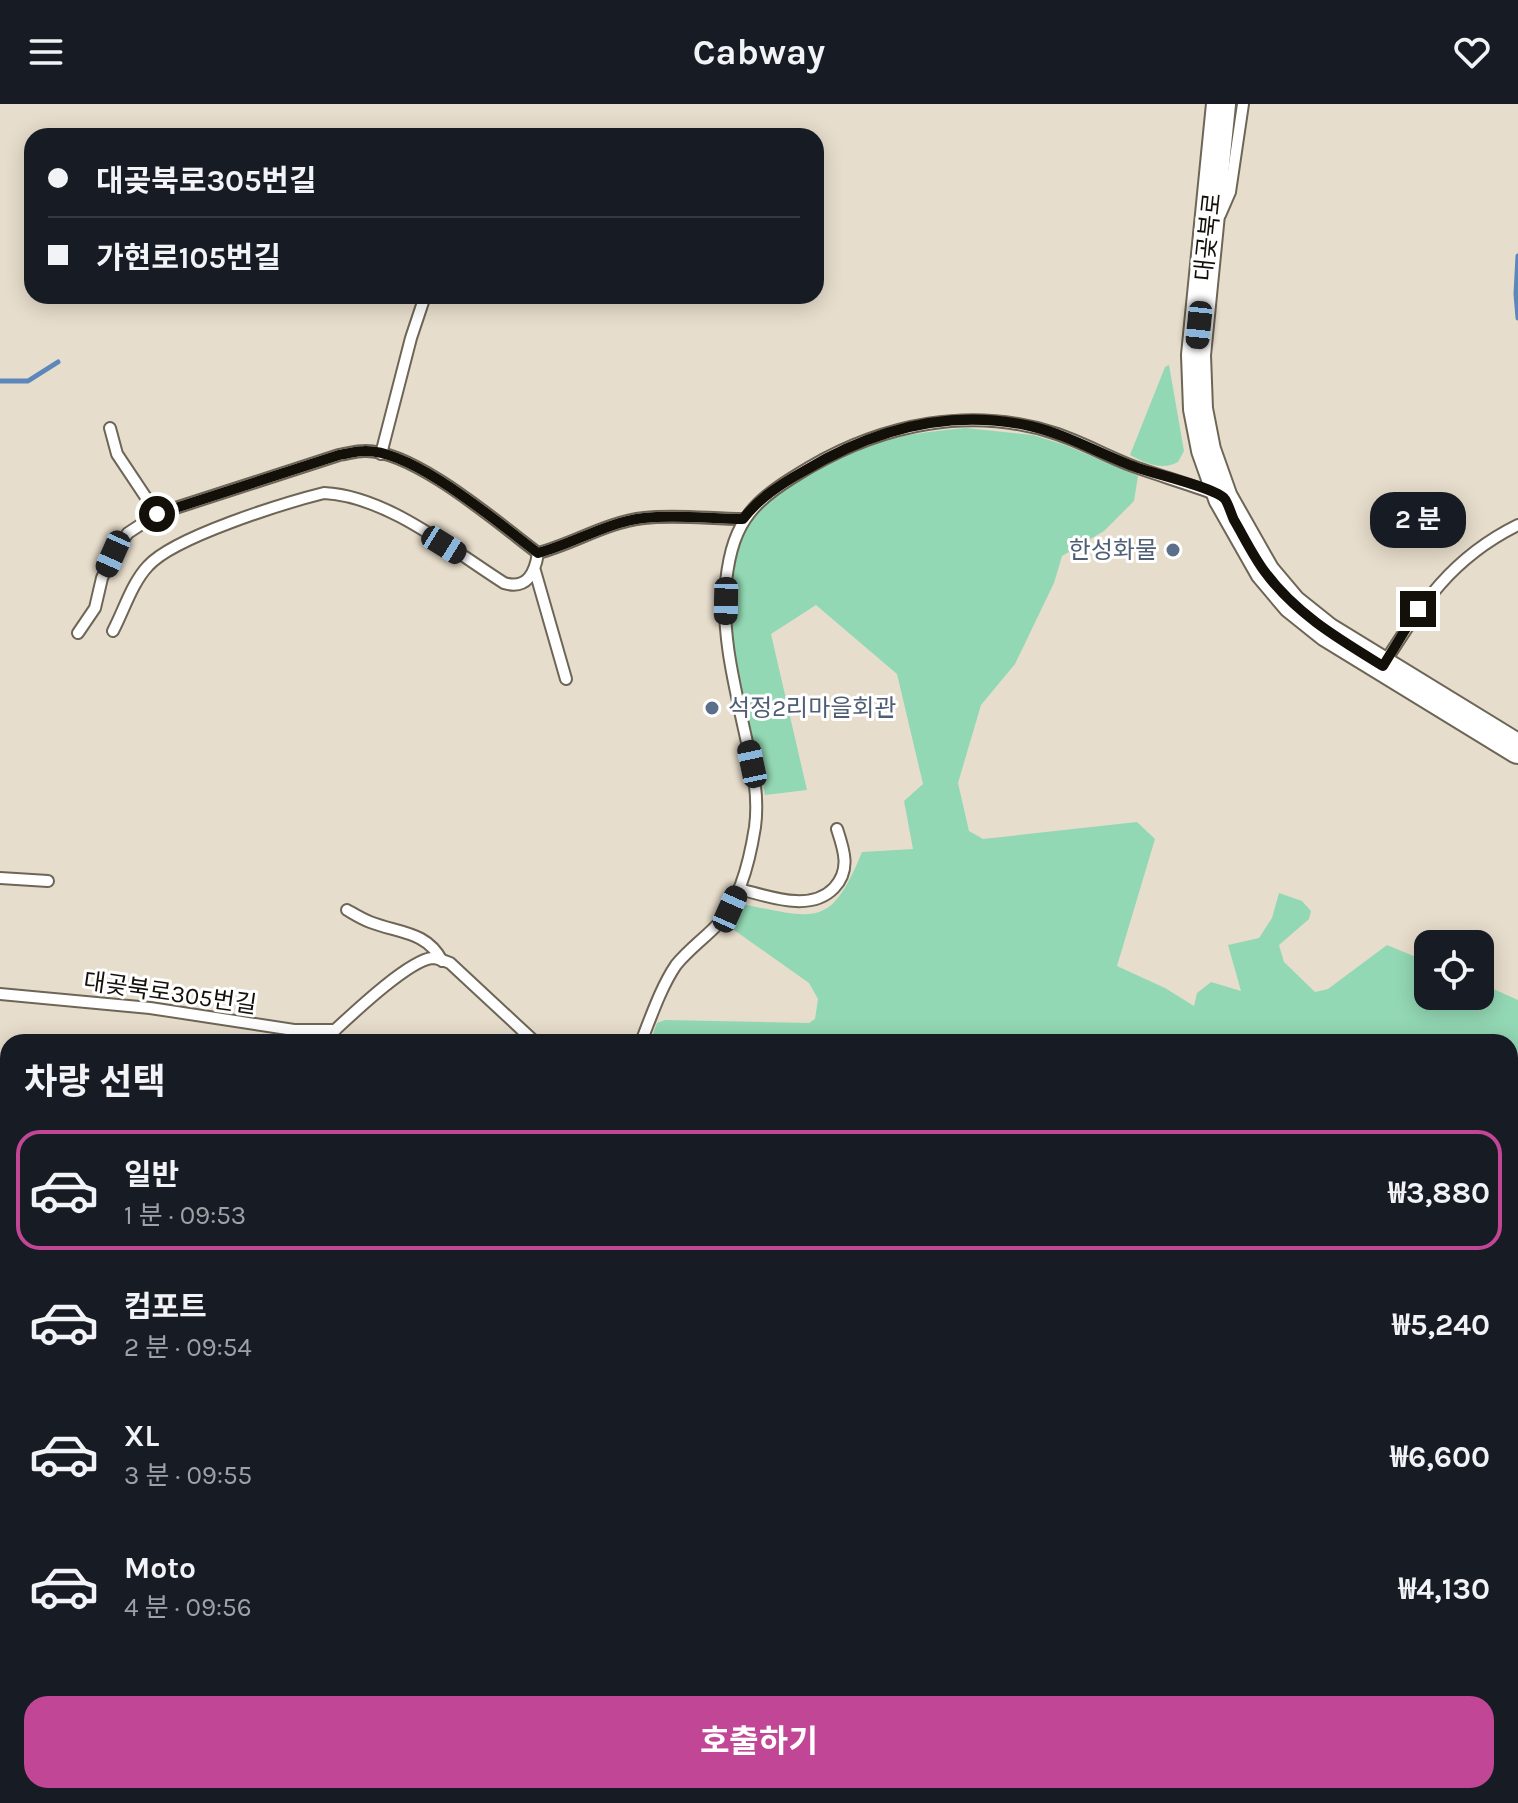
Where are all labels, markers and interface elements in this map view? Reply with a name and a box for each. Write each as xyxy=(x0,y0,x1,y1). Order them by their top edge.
icon: menu xyxy=(24,30,68,74)
icon: heart xyxy=(1450,30,1494,74)
text: Cabway xyxy=(693,31,825,73)
text: 대곶북로305번길 xyxy=(96,163,317,199)
street label: 대곶북로 xyxy=(1189,192,1227,282)
text: 가현로105번길 xyxy=(96,240,281,276)
car xyxy=(1185,300,1213,350)
callout: 2 분 xyxy=(1370,493,1466,549)
route start xyxy=(139,496,175,532)
text: 2 분 xyxy=(1395,504,1441,535)
car xyxy=(417,522,471,568)
car xyxy=(92,527,134,581)
place label: 한성화물 xyxy=(1069,536,1157,564)
marker: 한성화물 xyxy=(1164,541,1182,559)
car xyxy=(714,577,738,625)
route end xyxy=(1400,591,1436,627)
place label: 석정2리마을회관 xyxy=(728,694,896,722)
marker: 석정2리마을회관 xyxy=(703,699,721,717)
car xyxy=(735,738,769,790)
car xyxy=(709,882,751,936)
map controls xyxy=(1414,930,1494,1010)
button: locate xyxy=(1414,930,1494,1010)
street label: 대곶북로305번길 xyxy=(82,967,258,1019)
text: 차량 선택 xyxy=(24,1061,166,1103)
icon: car xyxy=(28,1154,100,1226)
text: 일반 xyxy=(124,1157,179,1193)
text: ₩3,880 xyxy=(1388,1175,1490,1211)
text: 1 분 · 09:53 xyxy=(124,1200,246,1231)
icon: car xyxy=(28,1286,100,1358)
text: 컴포트 xyxy=(124,1289,207,1325)
text: ₩5,240 xyxy=(1392,1307,1490,1343)
text: 2 분 · 09:54 xyxy=(124,1332,252,1363)
icon: car xyxy=(28,1418,100,1490)
text: XL xyxy=(124,1418,159,1454)
text: ₩6,600 xyxy=(1390,1439,1490,1475)
text: 3 분 · 09:55 xyxy=(124,1460,252,1491)
icon: car xyxy=(28,1550,100,1622)
text: Moto xyxy=(124,1550,196,1586)
text: ₩4,130 xyxy=(1399,1571,1490,1607)
text: 4 분 · 09:56 xyxy=(124,1592,252,1623)
button: 호출하기 xyxy=(24,1696,1494,1788)

